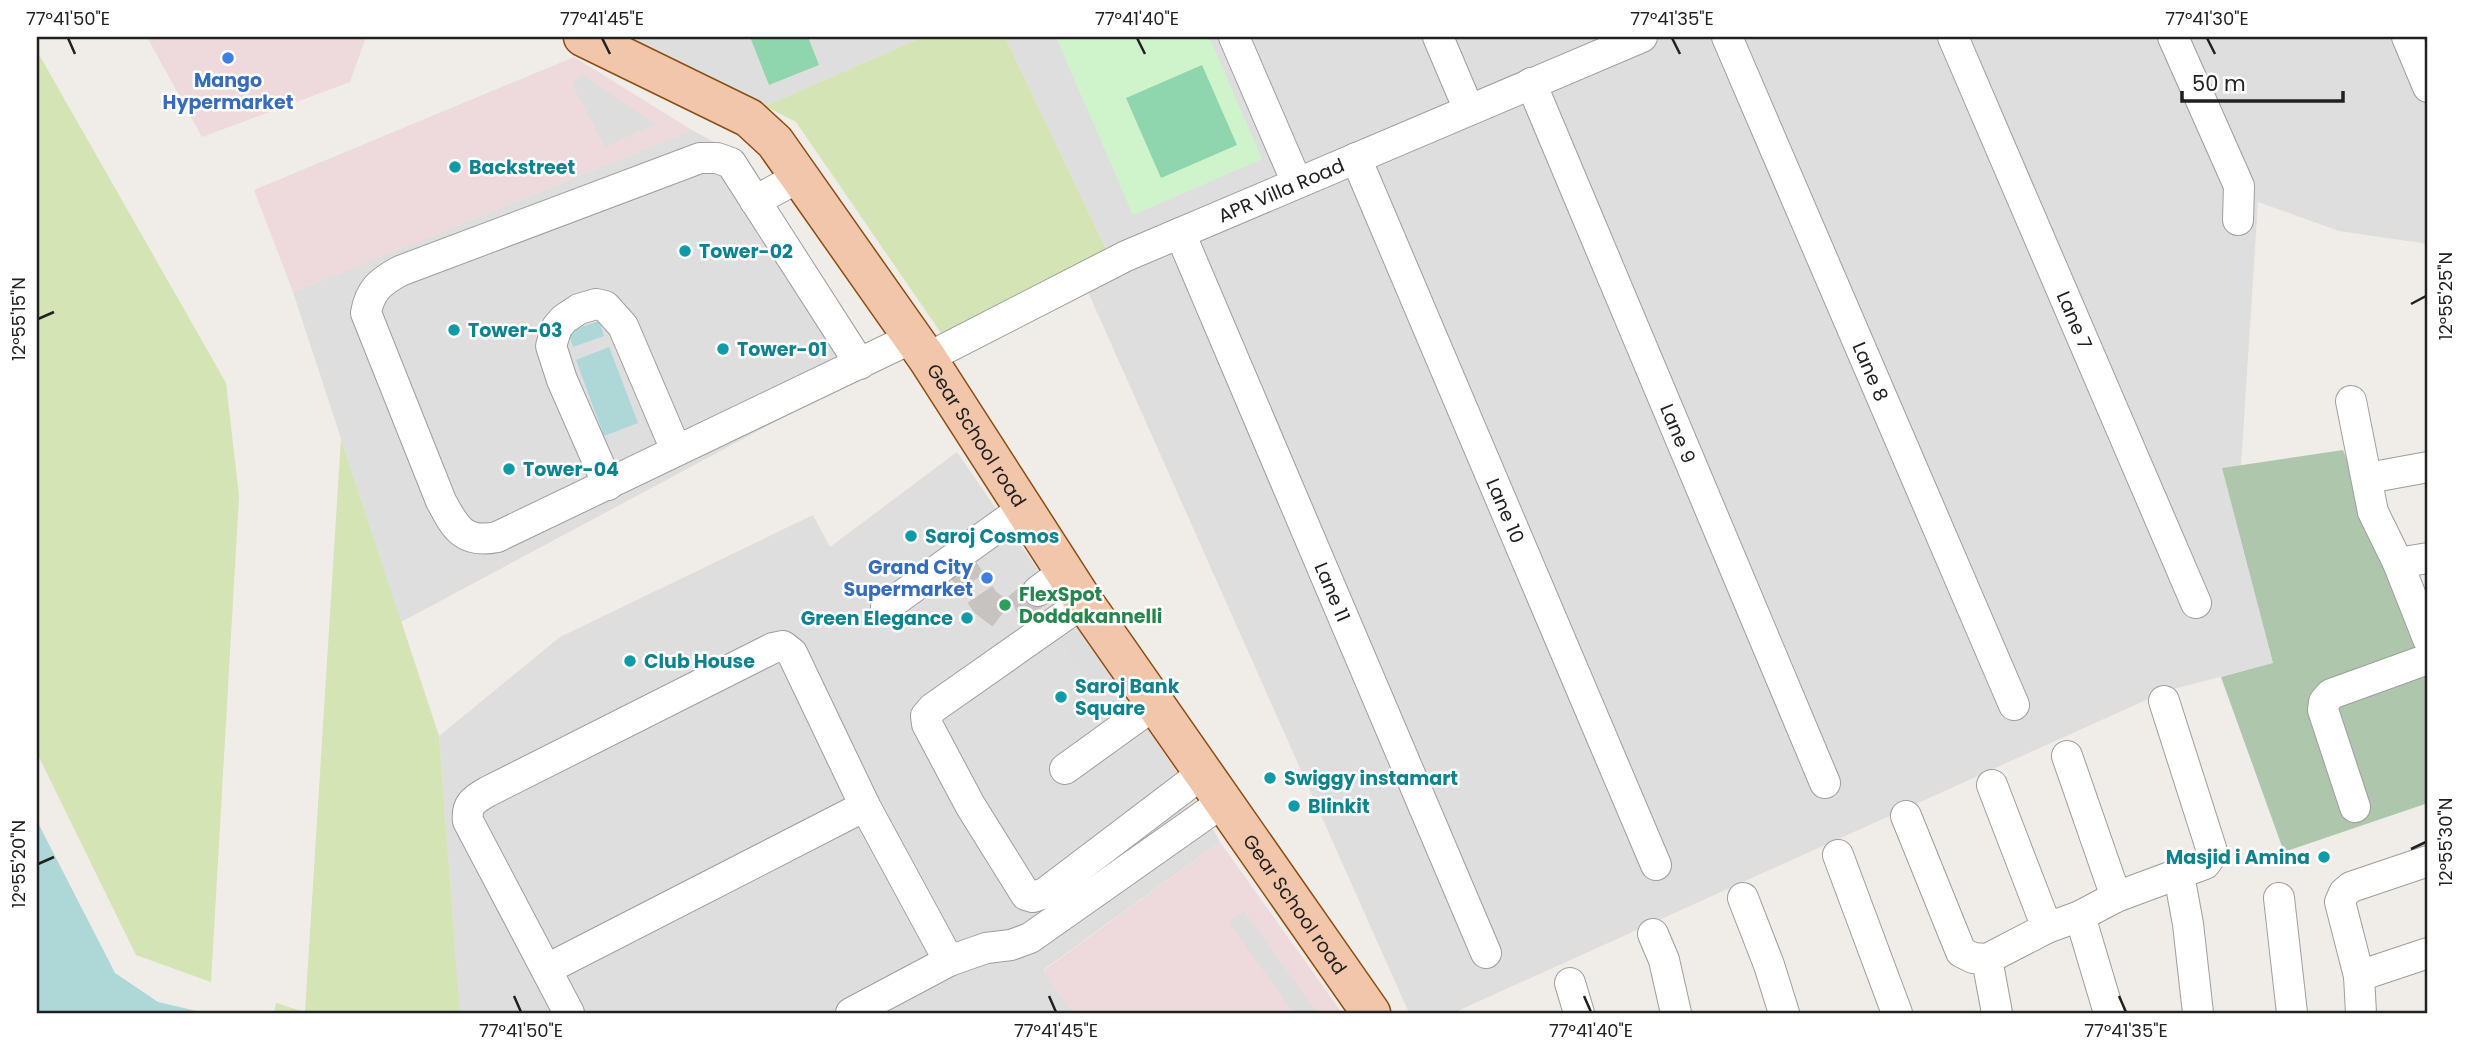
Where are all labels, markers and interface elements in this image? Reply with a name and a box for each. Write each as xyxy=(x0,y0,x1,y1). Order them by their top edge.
text: 77°41'50"E xyxy=(26,6,110,31)
text: 77°41'45"E xyxy=(560,6,644,31)
text: 77°41'40"E xyxy=(1095,6,1179,31)
text: 77°41'35"E xyxy=(1630,6,1714,31)
text: 77°41'30"E xyxy=(2165,6,2249,31)
marker: Mango Hypermarket xyxy=(220,50,236,66)
scale bar xyxy=(2182,60,2342,104)
place label: Mango Hypermarket xyxy=(163,67,294,116)
text: 50 m xyxy=(2192,69,2246,98)
street label: APR Villa Road xyxy=(1214,152,1349,229)
place label: Backstreet xyxy=(469,154,576,181)
marker: Backstreet xyxy=(447,159,463,175)
place label: Tower-02 xyxy=(699,238,793,265)
marker: Tower-02 xyxy=(677,243,693,259)
text: 12°55'25"N xyxy=(2433,252,2458,340)
text: 12°55'15"N xyxy=(6,277,31,361)
street label: Lane 7 xyxy=(2050,287,2098,353)
place label: Tower-03 xyxy=(468,317,563,344)
marker: Tower-03 xyxy=(446,322,462,338)
place label: Tower-01 xyxy=(737,336,827,363)
street label: Lane 8 xyxy=(1846,338,1895,405)
marker: Tower-01 xyxy=(715,341,731,357)
street label: Gear School road xyxy=(920,359,1032,512)
street label: Lane 9 xyxy=(1653,400,1702,467)
place label: Tower-04 xyxy=(523,456,619,483)
marker: Tower-04 xyxy=(501,461,517,477)
street label: Lane 10 xyxy=(1479,474,1531,547)
place label: Saroj Cosmos xyxy=(925,523,1059,550)
marker: Saroj Cosmos xyxy=(903,528,919,544)
place label: Grand City Supermarket xyxy=(843,554,974,603)
street label: Lane 11 xyxy=(1307,558,1357,626)
marker: Grand City Supermarket xyxy=(979,570,995,586)
place label: FlexSpot Doddakannelli xyxy=(1019,581,1162,630)
marker: FlexSpot Doddakannelli xyxy=(997,597,1013,613)
place label: Green Elegance xyxy=(801,605,953,632)
marker: Green Elegance xyxy=(959,610,975,626)
place label: Club House xyxy=(644,648,755,675)
marker: Club House xyxy=(622,653,638,669)
place label: Saroj Bank Square xyxy=(1075,673,1180,722)
marker: Saroj Bank Square xyxy=(1053,689,1069,705)
place label: Swiggy instamart xyxy=(1284,765,1458,792)
marker: Swiggy instamart xyxy=(1262,770,1278,786)
place label: Blinkit xyxy=(1308,793,1370,820)
marker: Blinkit xyxy=(1286,798,1302,814)
text: 12°55'30"N xyxy=(2433,798,2458,886)
text: 12°55'20"N xyxy=(6,820,31,908)
street label: Gear School road xyxy=(1236,829,1353,980)
place label: Masjid i Amina xyxy=(2166,844,2310,871)
marker: Masjid i Amina xyxy=(2316,849,2332,865)
text: 77°41'50"E xyxy=(479,1018,563,1043)
text: 77°41'45"E xyxy=(1014,1018,1098,1043)
text: 77°41'40"E xyxy=(1549,1018,1633,1043)
text: 77°41'35"E xyxy=(2084,1018,2168,1043)

